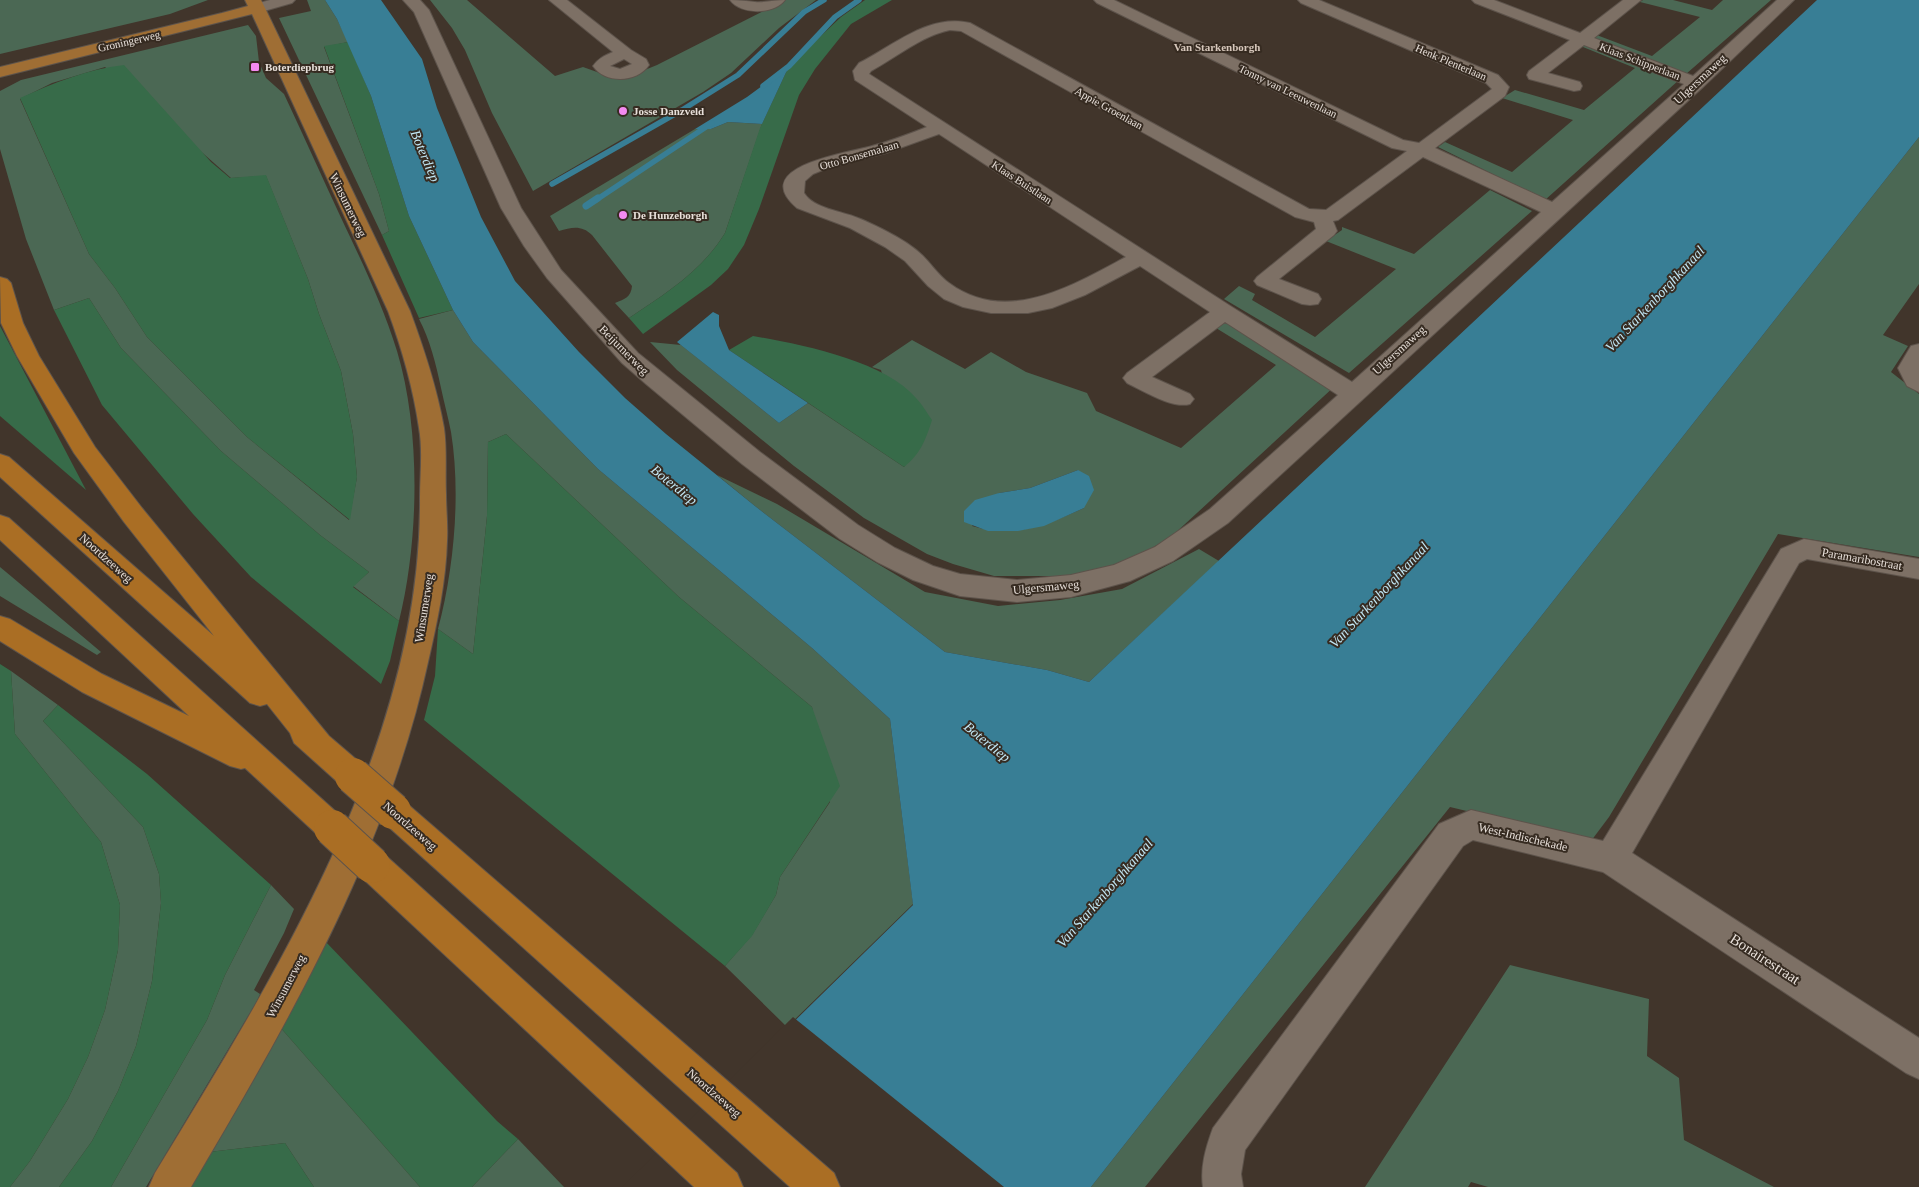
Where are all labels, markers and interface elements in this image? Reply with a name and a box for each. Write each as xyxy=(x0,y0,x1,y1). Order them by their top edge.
street label: Groningerweg xyxy=(97,28,162,54)
street label: Klaas Schipperlaan xyxy=(1598,40,1682,82)
district label: Van Starkenborgh xyxy=(1174,41,1260,53)
street label: Henk Plenterlaan xyxy=(1414,42,1489,83)
street label: Ulgersmaweg xyxy=(1671,51,1729,107)
marker: Boterdiepbrug xyxy=(249,61,261,73)
place label: Boterdiepbrug xyxy=(265,61,335,73)
street label: Tonny van Leeuwenlaan xyxy=(1237,62,1340,120)
street label: Appie Groenlaan xyxy=(1073,84,1145,132)
marker: Josse Danzveld xyxy=(617,105,629,117)
place label: Josse Danzveld xyxy=(633,105,704,117)
water label: Boterdiep xyxy=(407,128,443,184)
street label: Otto Bonsemalaan xyxy=(818,138,900,172)
street label: Klaas Buistlaan xyxy=(990,158,1055,206)
street label: Winsumerweg xyxy=(326,171,370,239)
marker: De Hunzeborgh xyxy=(617,209,629,221)
place label: De Hunzeborgh xyxy=(633,209,707,221)
water label: Van Starkenborghkanaal xyxy=(1602,243,1708,355)
street label: Beijumerweg xyxy=(596,322,652,378)
street label: Ulgersmaweg xyxy=(1370,322,1428,378)
water label: Boterdiep xyxy=(648,462,700,508)
street label: Noordzeeweg xyxy=(77,531,135,585)
water label: Van Starkenborghkanaal xyxy=(1326,539,1432,651)
street label: Paramaribostraat xyxy=(1821,545,1904,573)
street label: Winsumerweg xyxy=(412,573,436,643)
street label: Ulgersmaweg xyxy=(1012,577,1080,597)
water label: Boterdiep xyxy=(961,719,1013,765)
street label: Noordzeeweg xyxy=(380,799,440,853)
street label: West-Indischekade xyxy=(1477,820,1569,854)
water label: Van Starkenborghkanaal xyxy=(1054,836,1156,950)
street label: Bonairestraat xyxy=(1727,931,1804,988)
street label: Winsumerweg xyxy=(264,952,308,1020)
street label: Noordzeeweg xyxy=(684,1066,744,1120)

